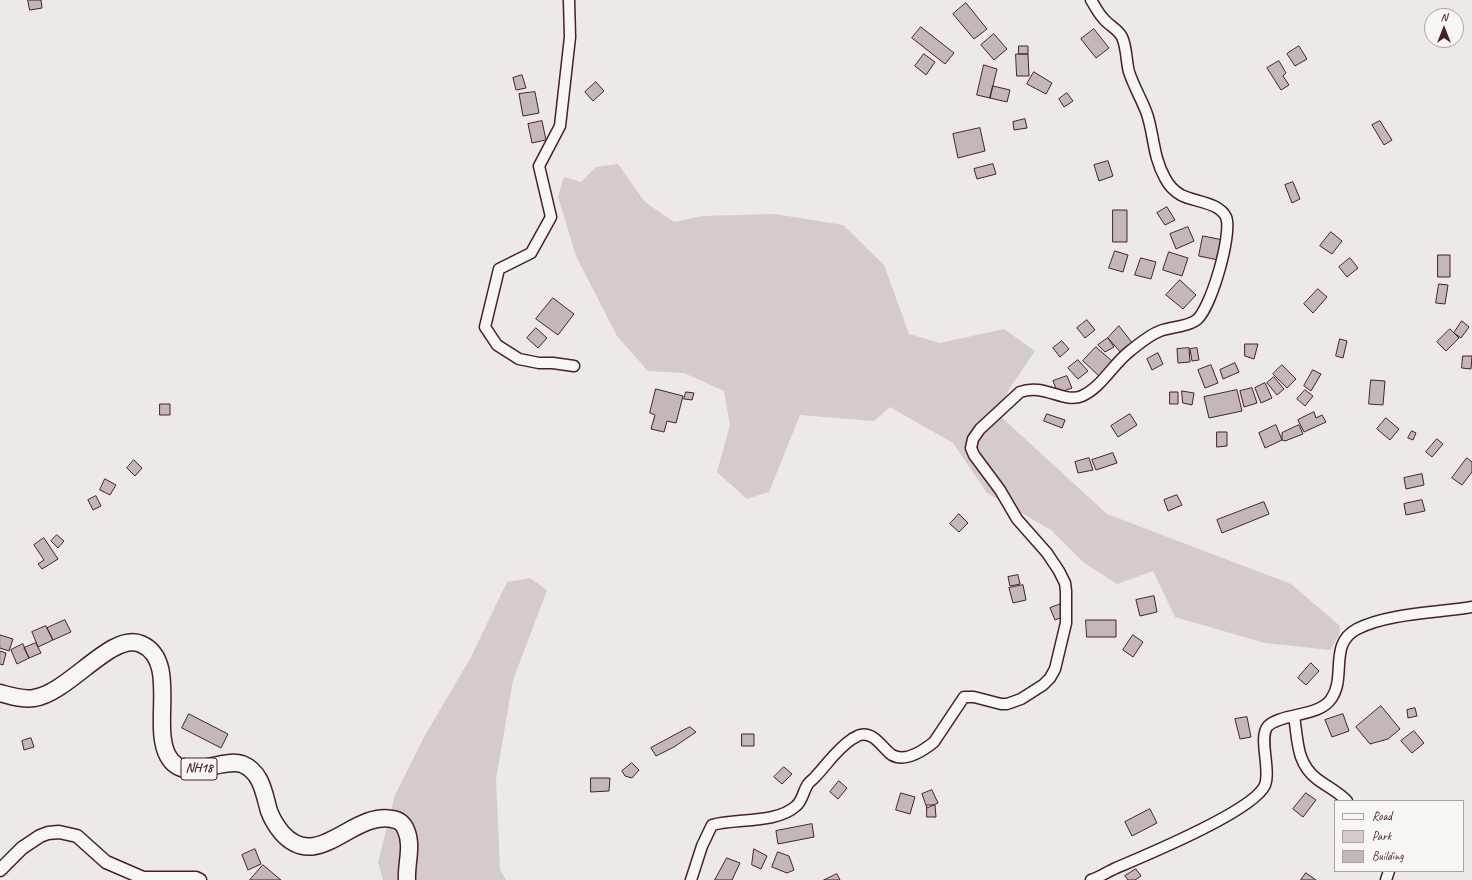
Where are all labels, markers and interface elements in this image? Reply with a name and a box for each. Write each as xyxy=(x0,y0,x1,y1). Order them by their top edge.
north arrow xyxy=(1424,8,1464,48)
text: N xyxy=(1441,10,1447,24)
road number: NH18 xyxy=(181,758,217,780)
legend xyxy=(1334,800,1464,872)
text: Road xyxy=(1372,808,1392,824)
text: Park xyxy=(1372,828,1391,844)
text: Building xyxy=(1372,848,1404,864)

